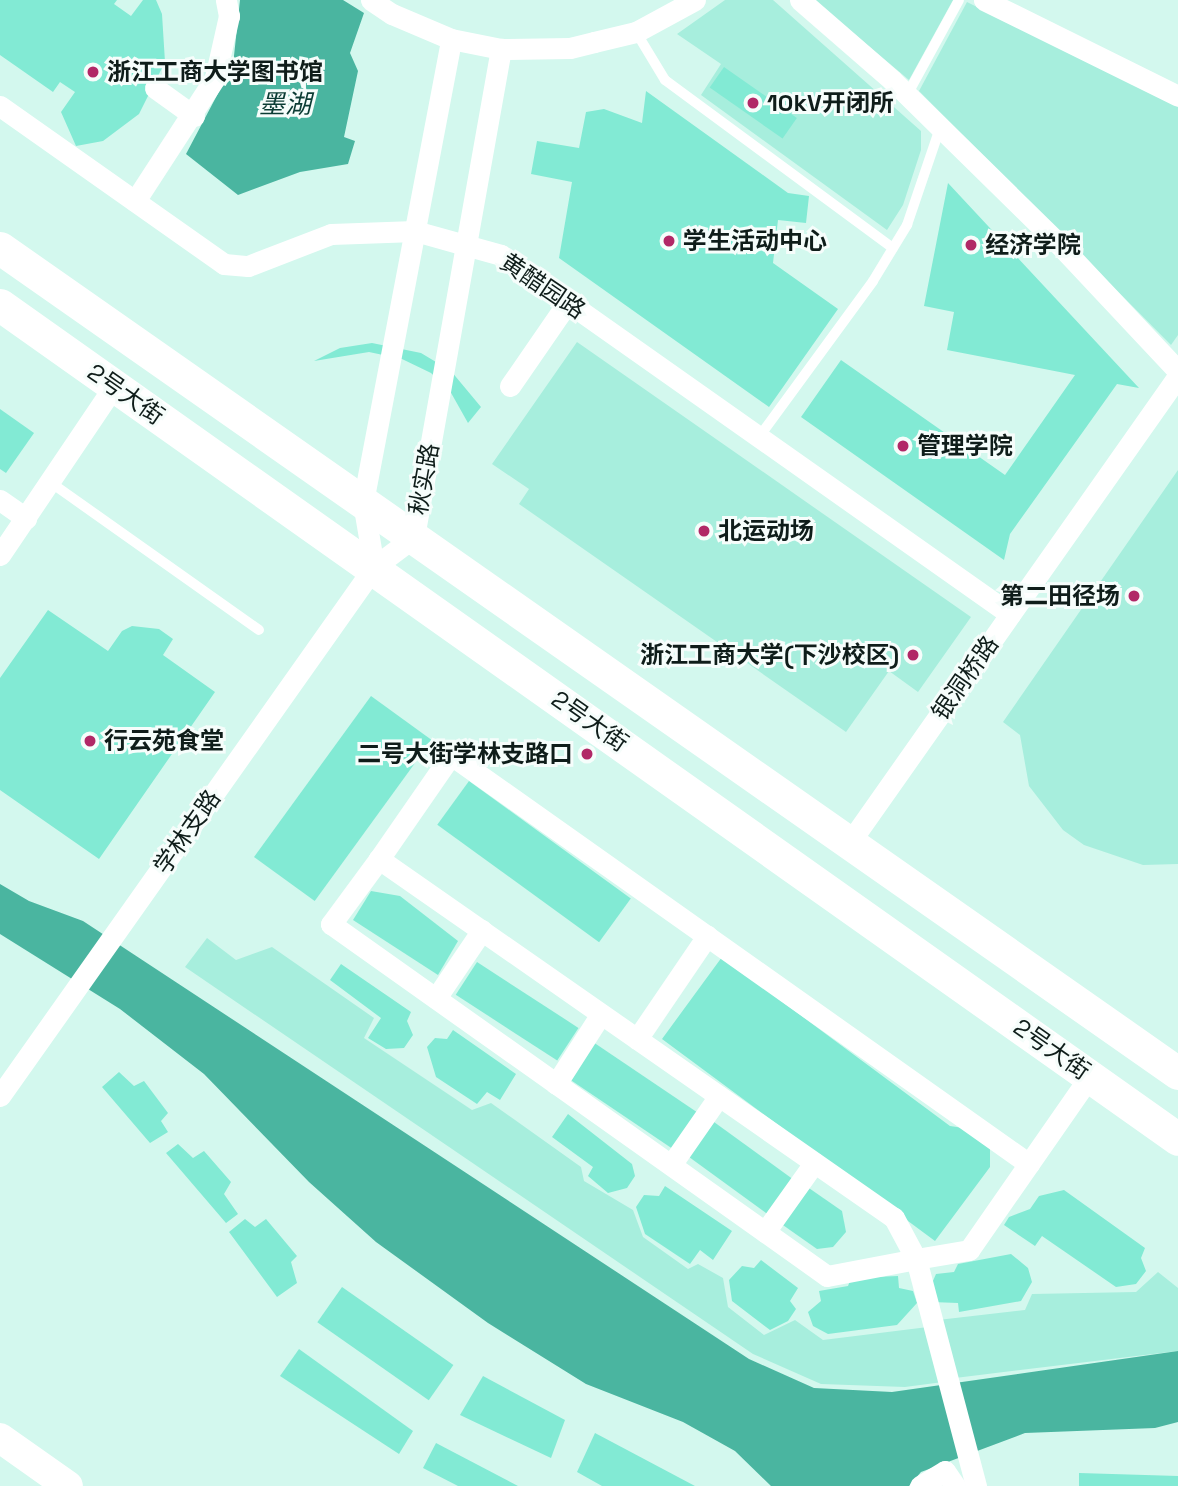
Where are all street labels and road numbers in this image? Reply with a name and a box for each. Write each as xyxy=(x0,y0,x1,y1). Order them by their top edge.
street label: 黄醋园路 xyxy=(495,247,591,325)
street label: 2号大街 xyxy=(82,357,170,431)
street label: 秋实路 xyxy=(404,441,444,517)
street label: 银洞桥路 xyxy=(926,630,1004,726)
street label: 2号大街 xyxy=(546,684,634,758)
street label: 学林支路 xyxy=(148,784,226,880)
street label: 2号大街 xyxy=(1008,1012,1096,1086)

